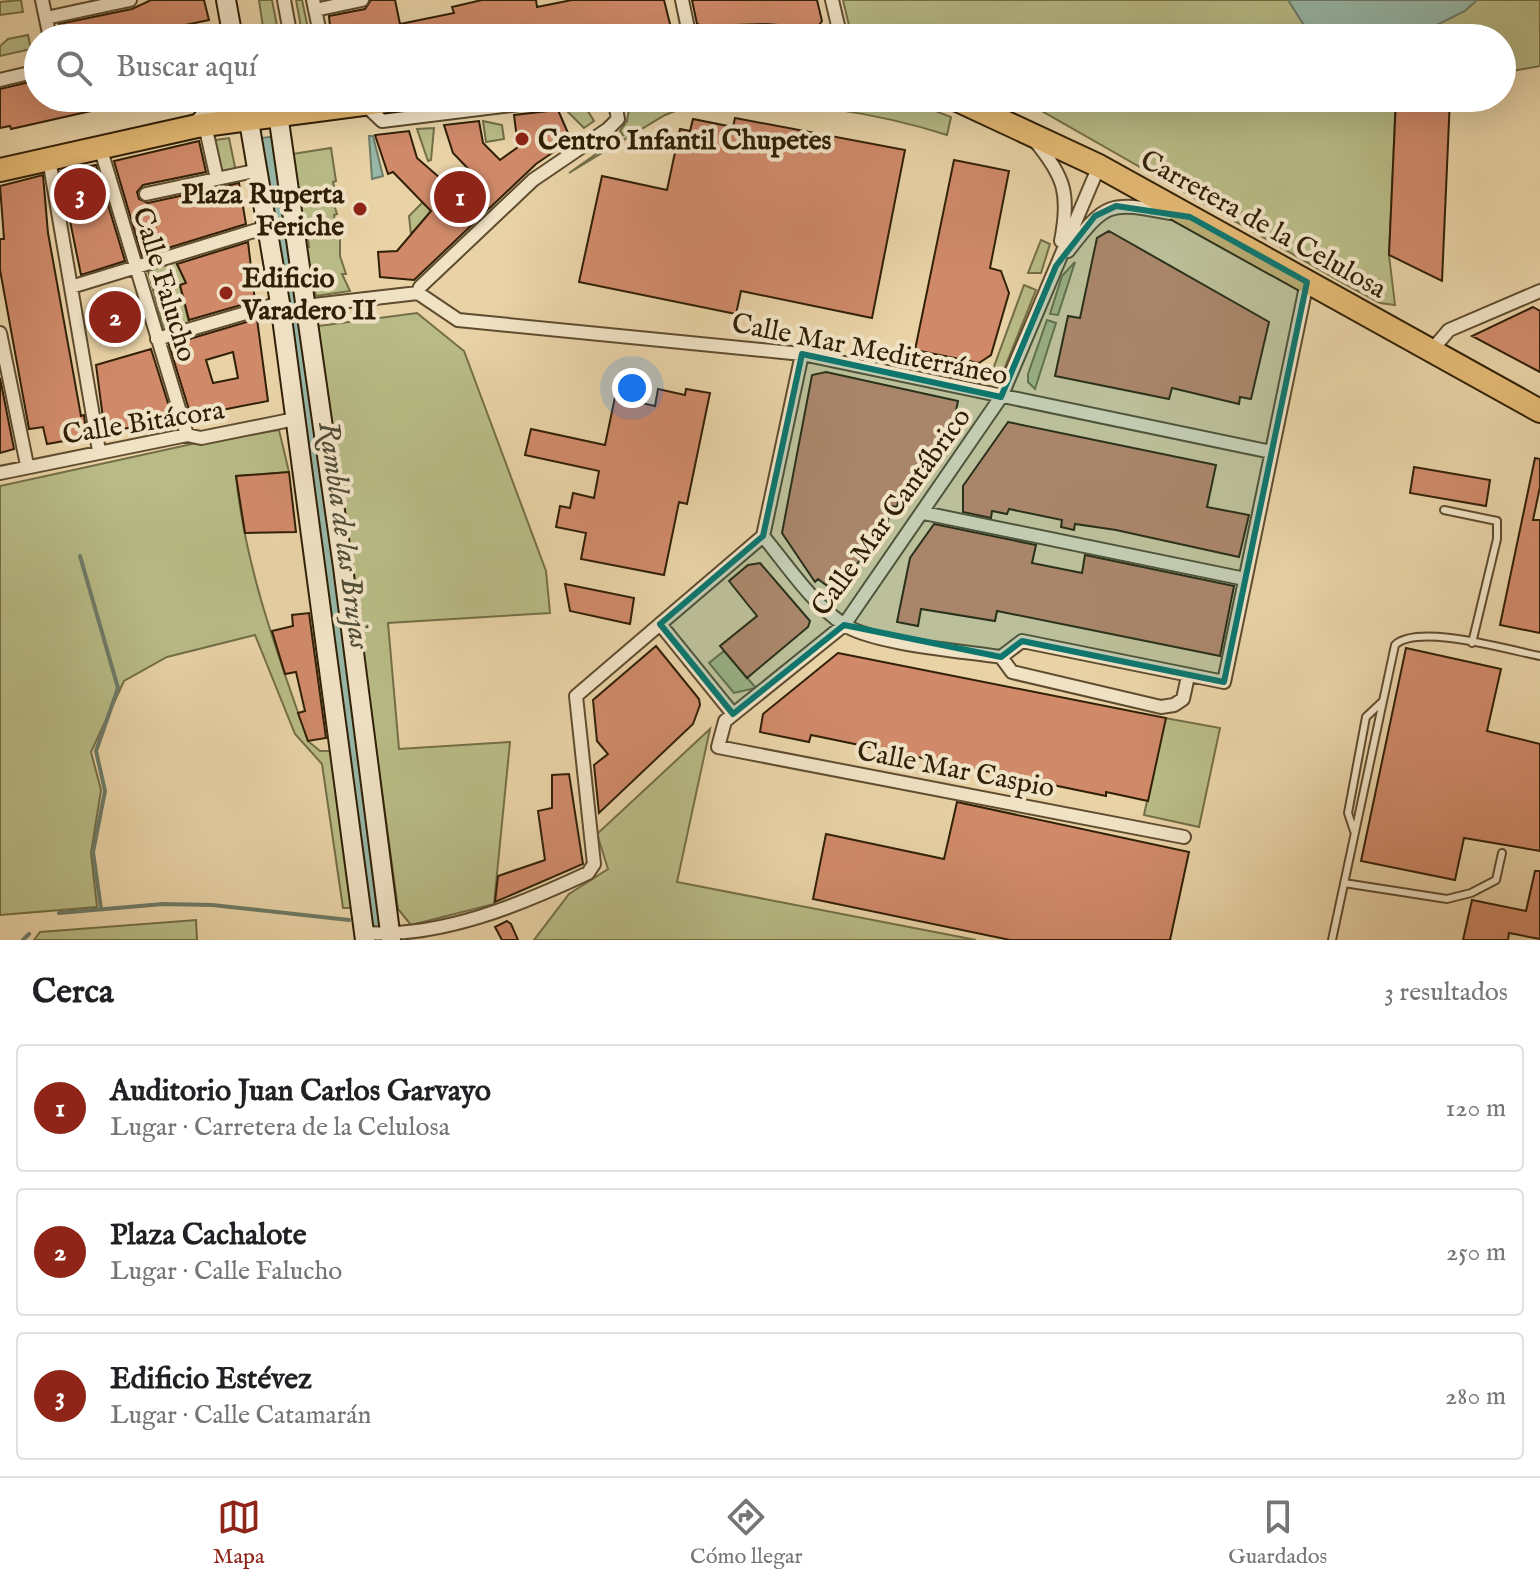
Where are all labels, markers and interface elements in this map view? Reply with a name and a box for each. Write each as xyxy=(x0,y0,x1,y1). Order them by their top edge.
search box xyxy=(24,24,1516,112)
icon: search xyxy=(52,46,96,90)
text: Buscar aquí xyxy=(116,49,257,87)
place label: Centro Infantil Chupetes xyxy=(538,124,831,159)
marker: Centro Infantil Chupetes xyxy=(513,130,531,148)
street label: Carretera de la Celulosa xyxy=(1134,143,1393,308)
pin: 3 xyxy=(54,164,106,224)
pin: 1 xyxy=(434,167,486,227)
place label: Plaza Ruperta Feriche xyxy=(181,178,345,245)
marker: Plaza Ruperta Feriche xyxy=(351,200,369,218)
street label: Calle Falucho xyxy=(124,203,204,366)
place label: Edificio Varadero II xyxy=(241,262,376,329)
marker: Edificio Varadero II xyxy=(217,284,235,302)
pin: 2 xyxy=(89,287,141,347)
street label: Calle Mar Mediterráneo xyxy=(729,307,1010,394)
your location xyxy=(612,368,652,408)
street label: Calle Bitácora xyxy=(60,393,228,454)
street label: Calle Mar Cantábrico xyxy=(805,401,979,624)
water label: Rambla de las Brujas xyxy=(308,419,378,652)
street label: Calle Mar Caspio xyxy=(854,734,1057,807)
text: Cerca xyxy=(32,971,114,1014)
text: 3 resultados xyxy=(1384,976,1508,1009)
text: Auditorio Juan Carlos Garvayo xyxy=(110,1073,491,1111)
text: 1 xyxy=(55,1092,65,1125)
text: 120 m xyxy=(1446,1092,1506,1125)
text: Lugar · Carretera de la Celulosa xyxy=(110,1111,450,1144)
text: Plaza Cachalote xyxy=(110,1217,306,1255)
text: 2 xyxy=(54,1236,66,1269)
text: 250 m xyxy=(1446,1236,1506,1269)
text: Lugar · Calle Falucho xyxy=(110,1255,342,1288)
text: Edificio Estévez xyxy=(110,1361,312,1399)
text: 3 xyxy=(55,1380,65,1413)
text: 280 m xyxy=(1445,1380,1506,1413)
text: Lugar · Calle Catamarán xyxy=(110,1399,371,1432)
tab: Mapa xyxy=(213,1495,264,1571)
tab: Cómo llegar xyxy=(690,1495,803,1571)
tab: Guardados xyxy=(1228,1495,1327,1571)

